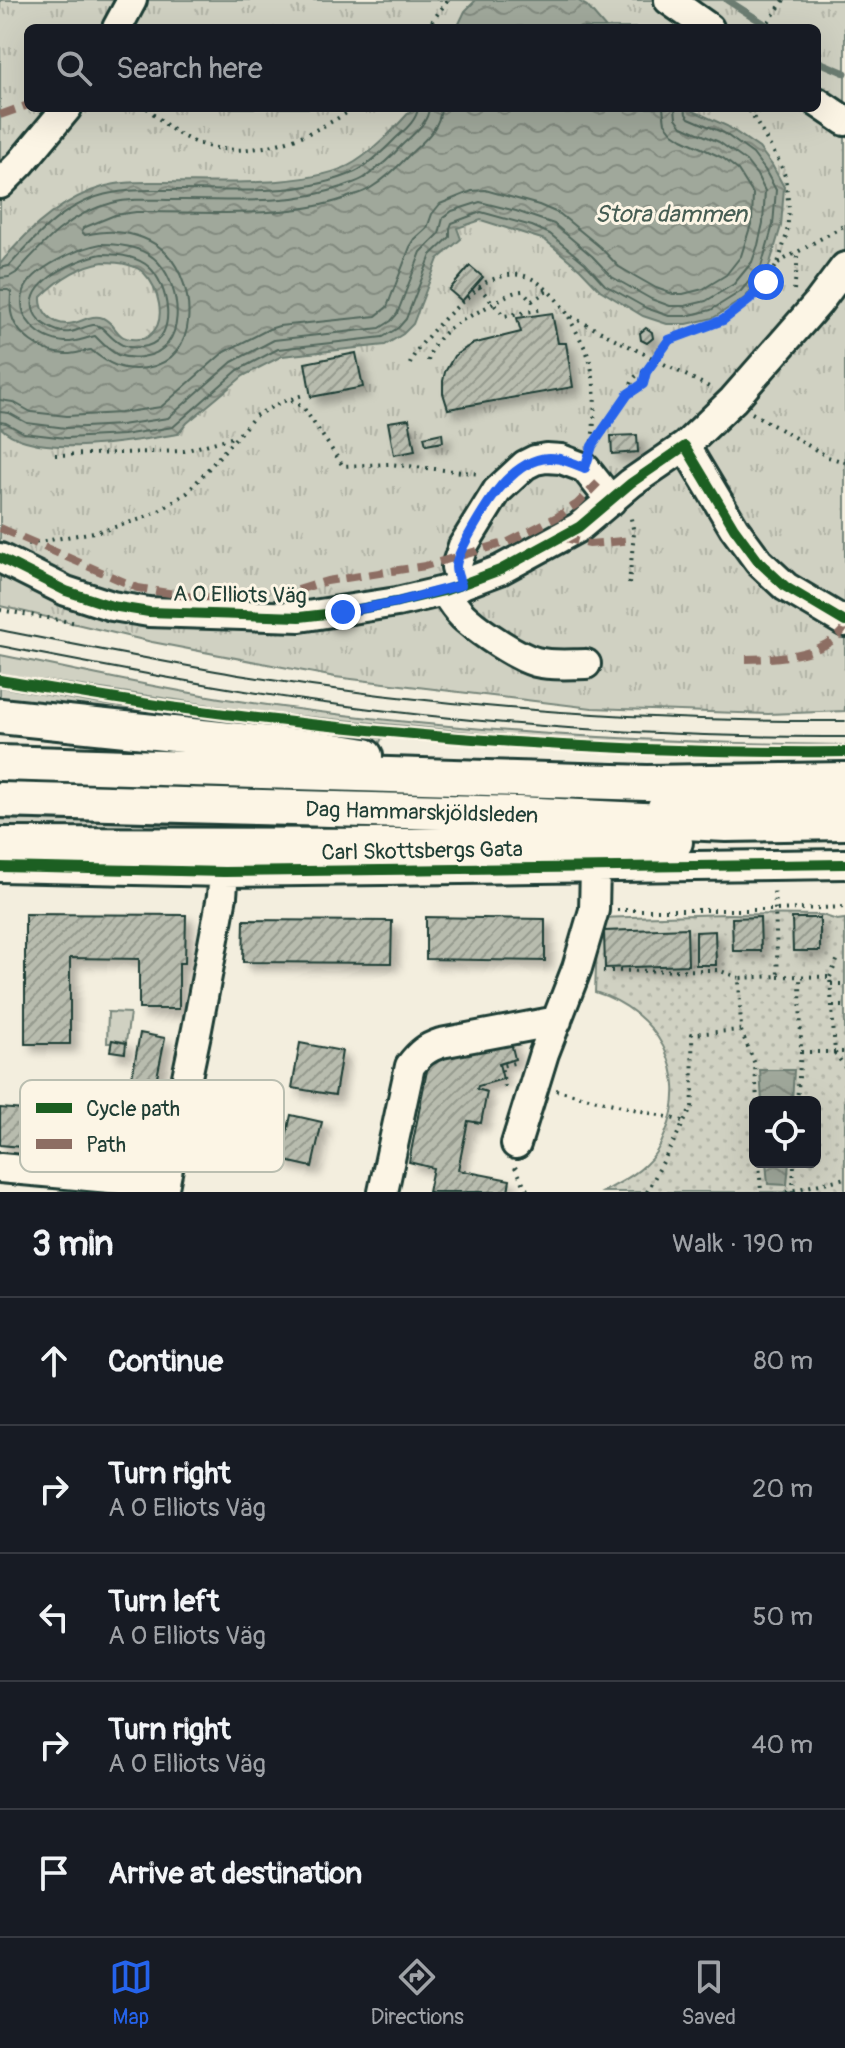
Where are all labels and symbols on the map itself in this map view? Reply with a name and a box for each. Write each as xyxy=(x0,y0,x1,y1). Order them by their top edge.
water label: Stora dammen xyxy=(595,200,748,229)
route start xyxy=(748,264,784,300)
street label: A O Elliots Väg xyxy=(173,580,307,610)
route end xyxy=(325,594,361,630)
street label: Dag Hammarskjöldsleden xyxy=(305,795,539,830)
street label: Carl Skottsbergs Gata xyxy=(321,835,523,867)
legend xyxy=(20,1080,284,1172)
text: Cycle path xyxy=(86,1095,180,1123)
text: Path xyxy=(86,1131,126,1159)

